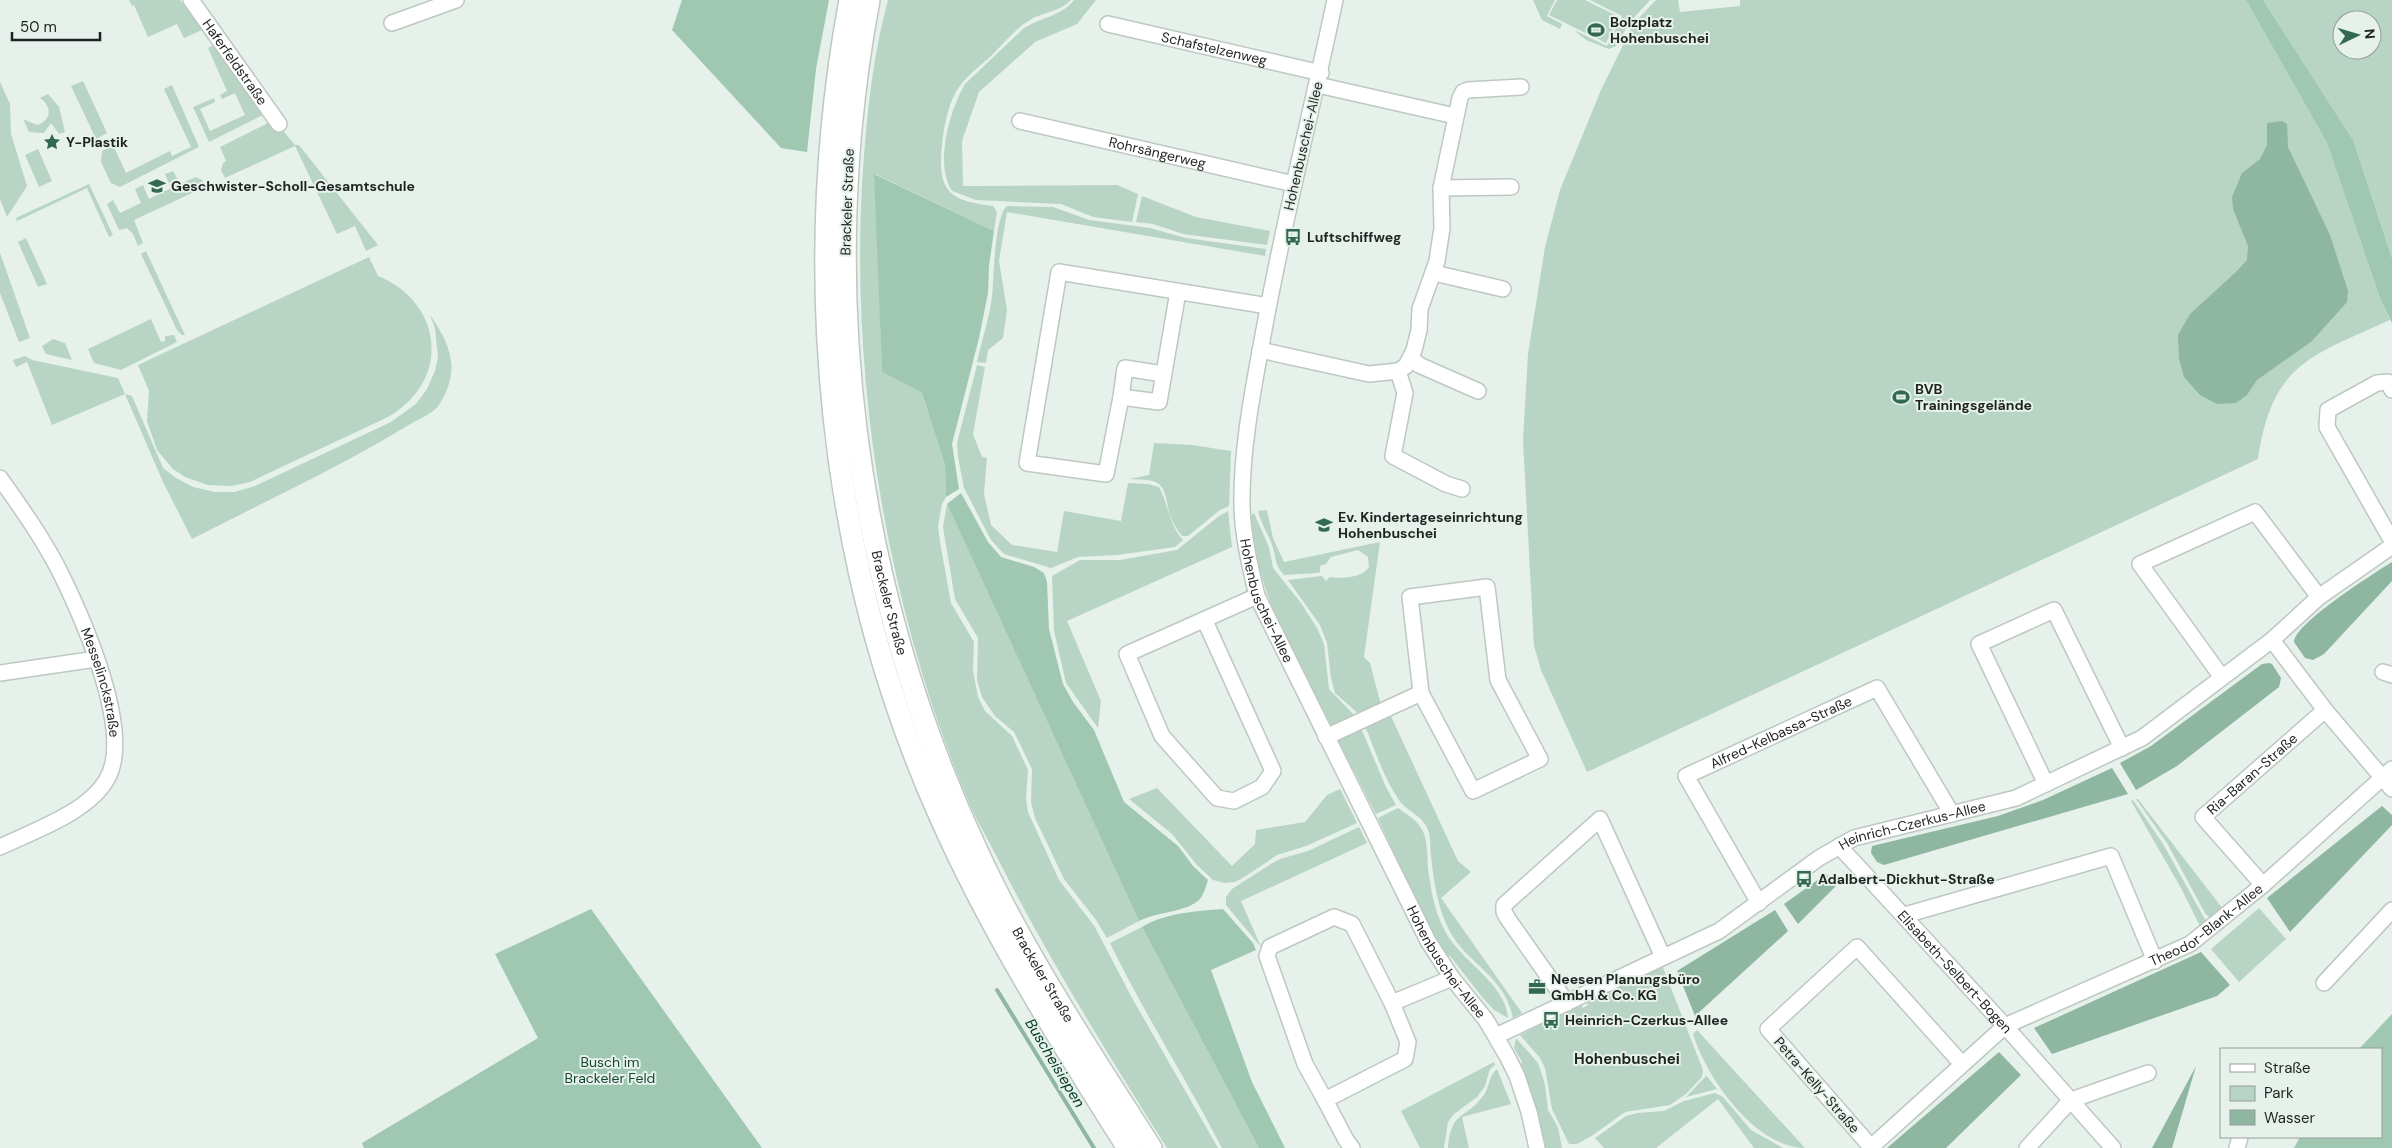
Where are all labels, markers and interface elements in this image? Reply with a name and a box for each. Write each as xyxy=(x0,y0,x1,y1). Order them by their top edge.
scale bar xyxy=(12,10,100,42)
north arrow xyxy=(2332,10,2382,60)
place label: Bolzplatz Hohenbuschei xyxy=(1610,13,1709,47)
street label: Haferfeldstraße xyxy=(198,16,272,108)
text: 50 m xyxy=(20,17,57,37)
sports icon: Bolzplatz Hohenbuschei xyxy=(1586,20,1606,40)
street label: Schafstelzenweg xyxy=(1160,28,1269,69)
text: N xyxy=(2361,28,2379,40)
street label: Hohenbuschei-Allee xyxy=(1279,80,1327,212)
place icon: Y-Plastik xyxy=(42,132,62,152)
place label: Y-Plastik xyxy=(66,133,128,151)
street label: Rohrsängerweg xyxy=(1107,133,1208,173)
street label: Brackeler Straße xyxy=(836,148,858,256)
school or university icon: Geschwister-Scholl-Gesamtschule xyxy=(147,176,167,196)
place label: Geschwister-Scholl-Gesamtschule xyxy=(171,177,415,195)
bus stop icon: Luftschiffweg xyxy=(1283,227,1303,247)
place label: Luftschiffweg xyxy=(1307,228,1401,246)
place label: BVB Trainingsgelände xyxy=(1915,380,2032,414)
sports icon: BVB Trainingsgelände xyxy=(1891,387,1911,407)
place label: Ev. Kindertageseinrichtung Hohenbuschei xyxy=(1338,508,1523,542)
school or university icon: Ev. Kindertageseinrichtung Hohenbuschei xyxy=(1314,515,1334,535)
street label: Hohenbuschei-Allee xyxy=(1236,537,1298,666)
street label: Brackeler Straße xyxy=(868,549,912,657)
street label: Messelinckstraße xyxy=(77,625,124,738)
street label: Alfred-Kelbassa-Straße xyxy=(1707,692,1855,773)
street label: Ria-Baran-Straße xyxy=(2203,729,2301,819)
street label: Heinrich-Czerkus-Allee xyxy=(1835,797,1987,854)
bus stop icon: Adalbert-Dickhut-Straße xyxy=(1794,869,1814,889)
place label: Adalbert-Dickhut-Straße xyxy=(1818,870,1995,888)
street label: Theodor-Blank-Allee xyxy=(2146,880,2267,970)
street label: Hohenbuschei-Allee xyxy=(1403,902,1490,1022)
street label: Elisabeth-Selbert-Bogen xyxy=(1894,906,2016,1037)
street label: Brackeler Straße xyxy=(1008,924,1078,1026)
place label: Neesen Planungsbüro GmbH & Co. KG xyxy=(1551,970,1700,1004)
office icon: Neesen Planungsbüro GmbH & Co. KG xyxy=(1527,977,1547,997)
bus stop icon: Heinrich-Czerkus-Allee xyxy=(1541,1010,1561,1030)
place label: Heinrich-Czerkus-Allee xyxy=(1565,1011,1728,1029)
water label: Buscheisiepen xyxy=(1021,1015,1090,1112)
street label: Petra-Kelly-Straße xyxy=(1770,1033,1864,1137)
legend xyxy=(2220,1048,2382,1138)
district label: Hohenbuschei xyxy=(1574,1049,1680,1069)
park label: Busch im Brackeler Feld xyxy=(565,1053,655,1087)
text: Straße xyxy=(2264,1058,2311,1078)
text: Park xyxy=(2264,1083,2294,1103)
text: Wasser xyxy=(2264,1108,2316,1128)

